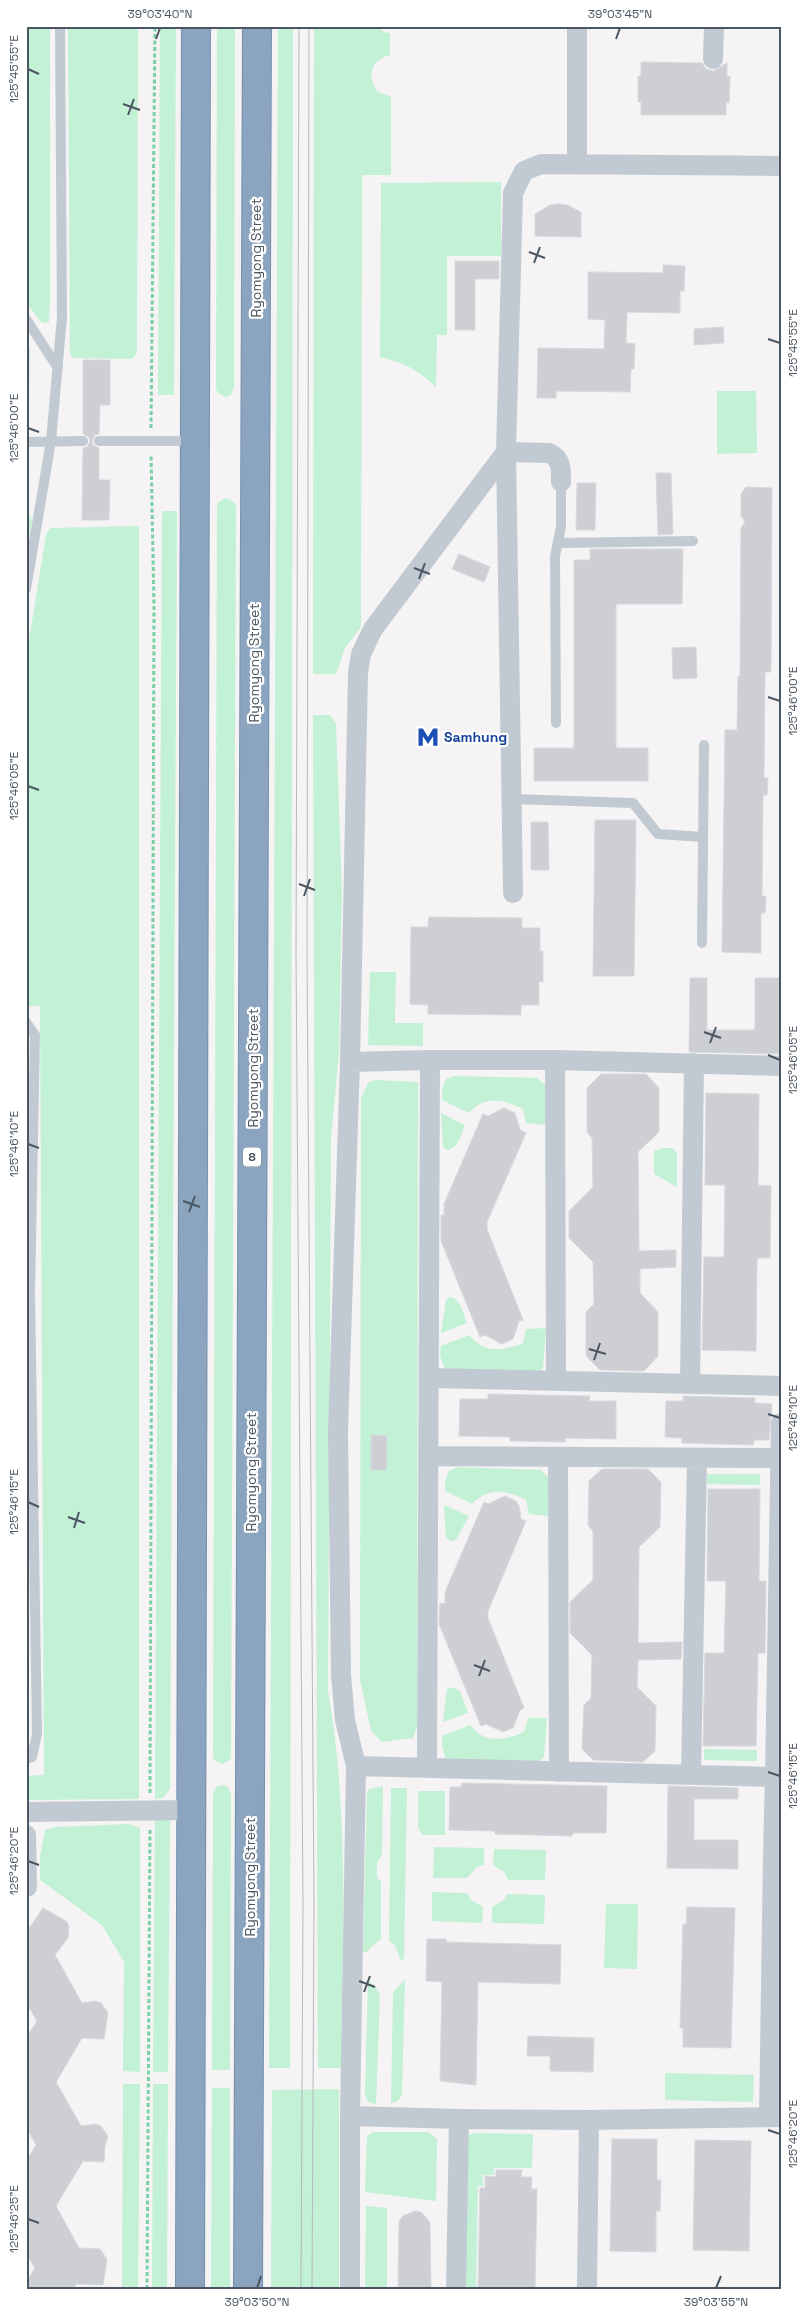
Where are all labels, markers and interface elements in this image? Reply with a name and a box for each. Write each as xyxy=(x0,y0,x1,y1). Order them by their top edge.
text: 39°03'40"N xyxy=(128,6,192,22)
text: 39°03'45"N xyxy=(588,6,652,22)
text: 125°45'55"E xyxy=(6,35,22,103)
street label: Ryomyong Street xyxy=(247,198,265,318)
text: 125°45'55"E xyxy=(785,309,801,377)
text: 125°46'00"E xyxy=(6,393,22,463)
street label: Ryomyong Street xyxy=(245,603,263,723)
text: 125°46'00"E xyxy=(785,666,801,736)
metro station icon: Samhung xyxy=(415,724,441,750)
place label: Samhung xyxy=(444,728,507,746)
text: 125°46'05"E xyxy=(6,751,22,820)
street label: Ryomyong Street xyxy=(244,1008,262,1128)
text: 125°46'05"E xyxy=(785,1025,801,1094)
text: 125°46'10"E xyxy=(6,1111,22,1177)
road number: 8 xyxy=(243,1148,261,1166)
text: 125°46'10"E xyxy=(785,1385,801,1451)
street label: Ryomyong Street xyxy=(242,1412,260,1532)
text: 125°46'15"E xyxy=(6,1469,22,1535)
text: 125°46'15"E xyxy=(785,1743,801,1809)
street label: Ryomyong Street xyxy=(241,1817,259,1937)
text: 125°46'20"E xyxy=(6,1826,22,1895)
text: 125°46'20"E xyxy=(785,2099,801,2168)
text: 125°46'25"E xyxy=(6,2185,22,2253)
text: 39°03'50"N xyxy=(224,2294,290,2310)
text: 39°03'55"N xyxy=(684,2294,748,2310)

